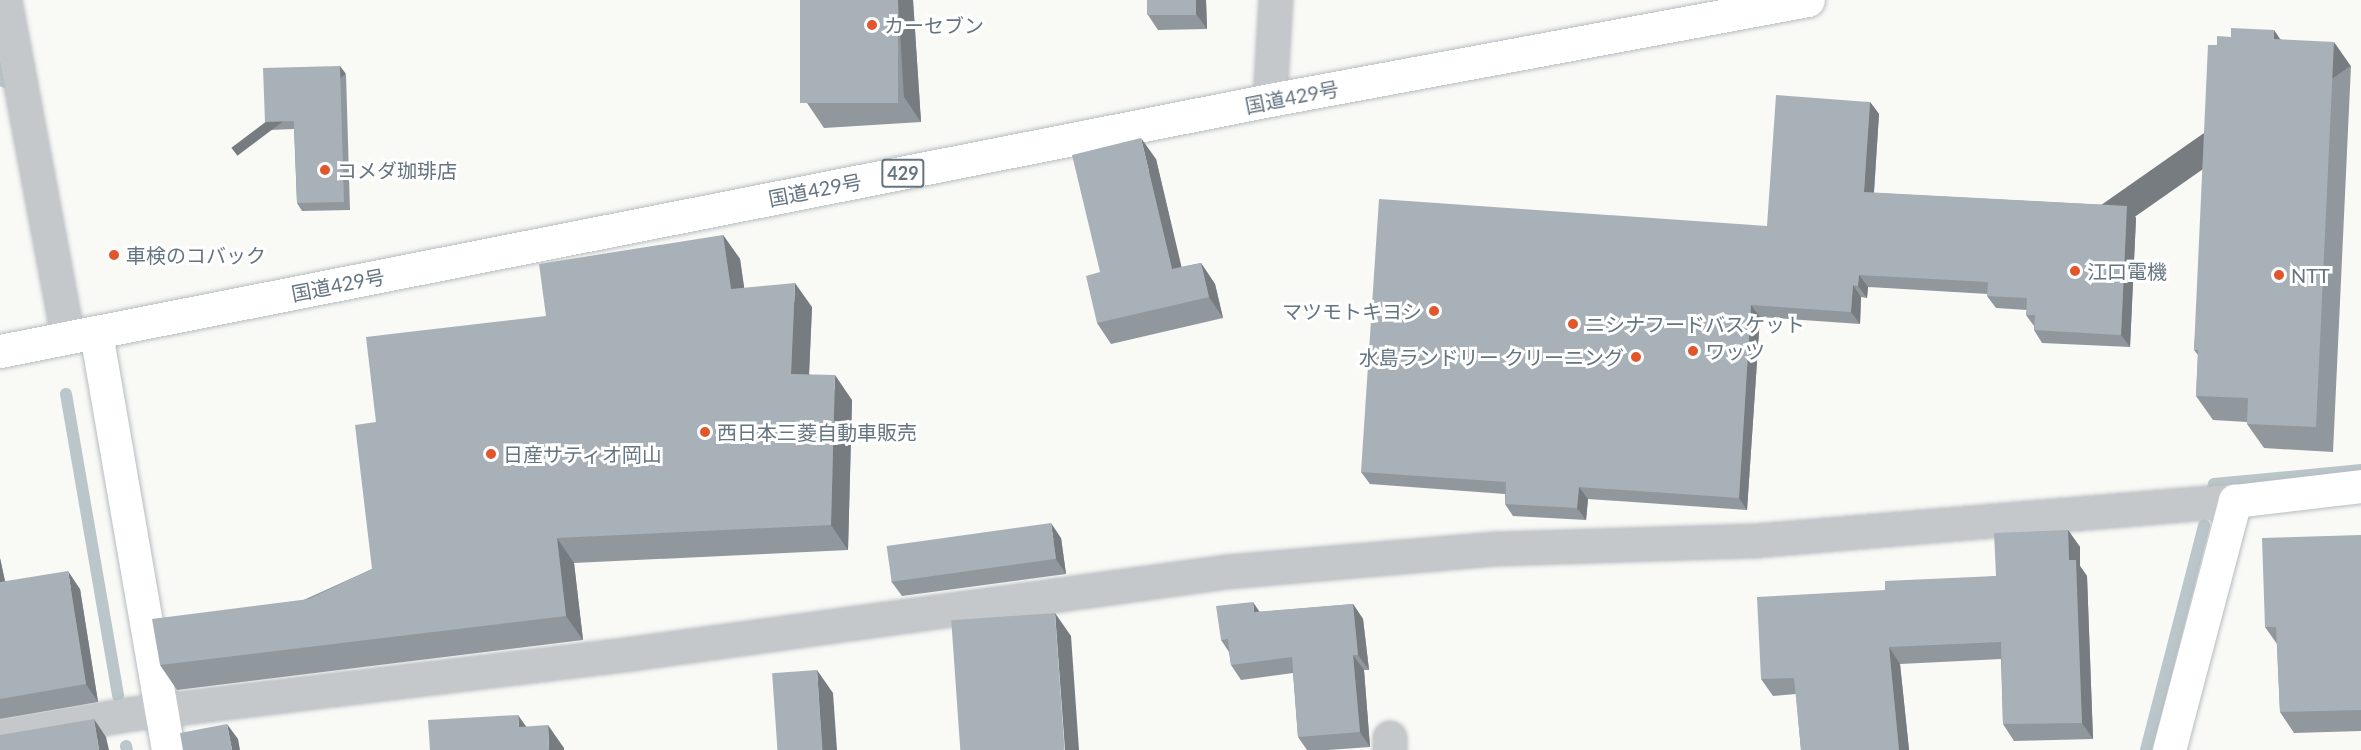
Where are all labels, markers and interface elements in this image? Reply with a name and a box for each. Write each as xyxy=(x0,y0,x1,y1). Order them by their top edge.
place label: カーセブン xyxy=(884,13,984,37)
marker: カーセブン xyxy=(865,18,879,32)
street label: 国道429号 xyxy=(1243,76,1341,118)
place label: コメダ珈琲店 xyxy=(337,158,457,182)
road number: 429 xyxy=(880,158,926,188)
marker: コメダ珈琲店 xyxy=(318,163,332,177)
street label: 国道429号 xyxy=(766,169,864,211)
place label: 車検のコバック xyxy=(126,243,266,267)
marker: 車検のコバック xyxy=(107,248,121,262)
place label: 江口電機 xyxy=(2087,259,2167,283)
place label: NTT xyxy=(2291,263,2330,287)
street label: 国道429号 xyxy=(289,264,387,306)
marker: 江口電機 xyxy=(2068,264,2082,278)
marker: NTT xyxy=(2272,268,2286,282)
place label: マツモトキヨシ xyxy=(1282,299,1422,323)
marker: マツモトキヨシ xyxy=(1427,304,1441,318)
place label: ニシナフードバスケット xyxy=(1585,312,1805,336)
marker: ニシナフードバスケット xyxy=(1566,317,1580,331)
place label: ワッツ xyxy=(1705,339,1765,363)
marker: ワッツ xyxy=(1686,344,1700,358)
place label: 水島ランドリー クリーニング xyxy=(1359,345,1624,369)
marker: 水島ランドリー クリーニング xyxy=(1629,350,1643,364)
place label: 西日本三菱自動車販売 xyxy=(717,420,917,444)
marker: 西日本三菱自動車販売 xyxy=(698,425,712,439)
place label: 日産サティオ岡山 xyxy=(503,442,663,466)
marker: 日産サティオ岡山 xyxy=(484,447,498,461)

